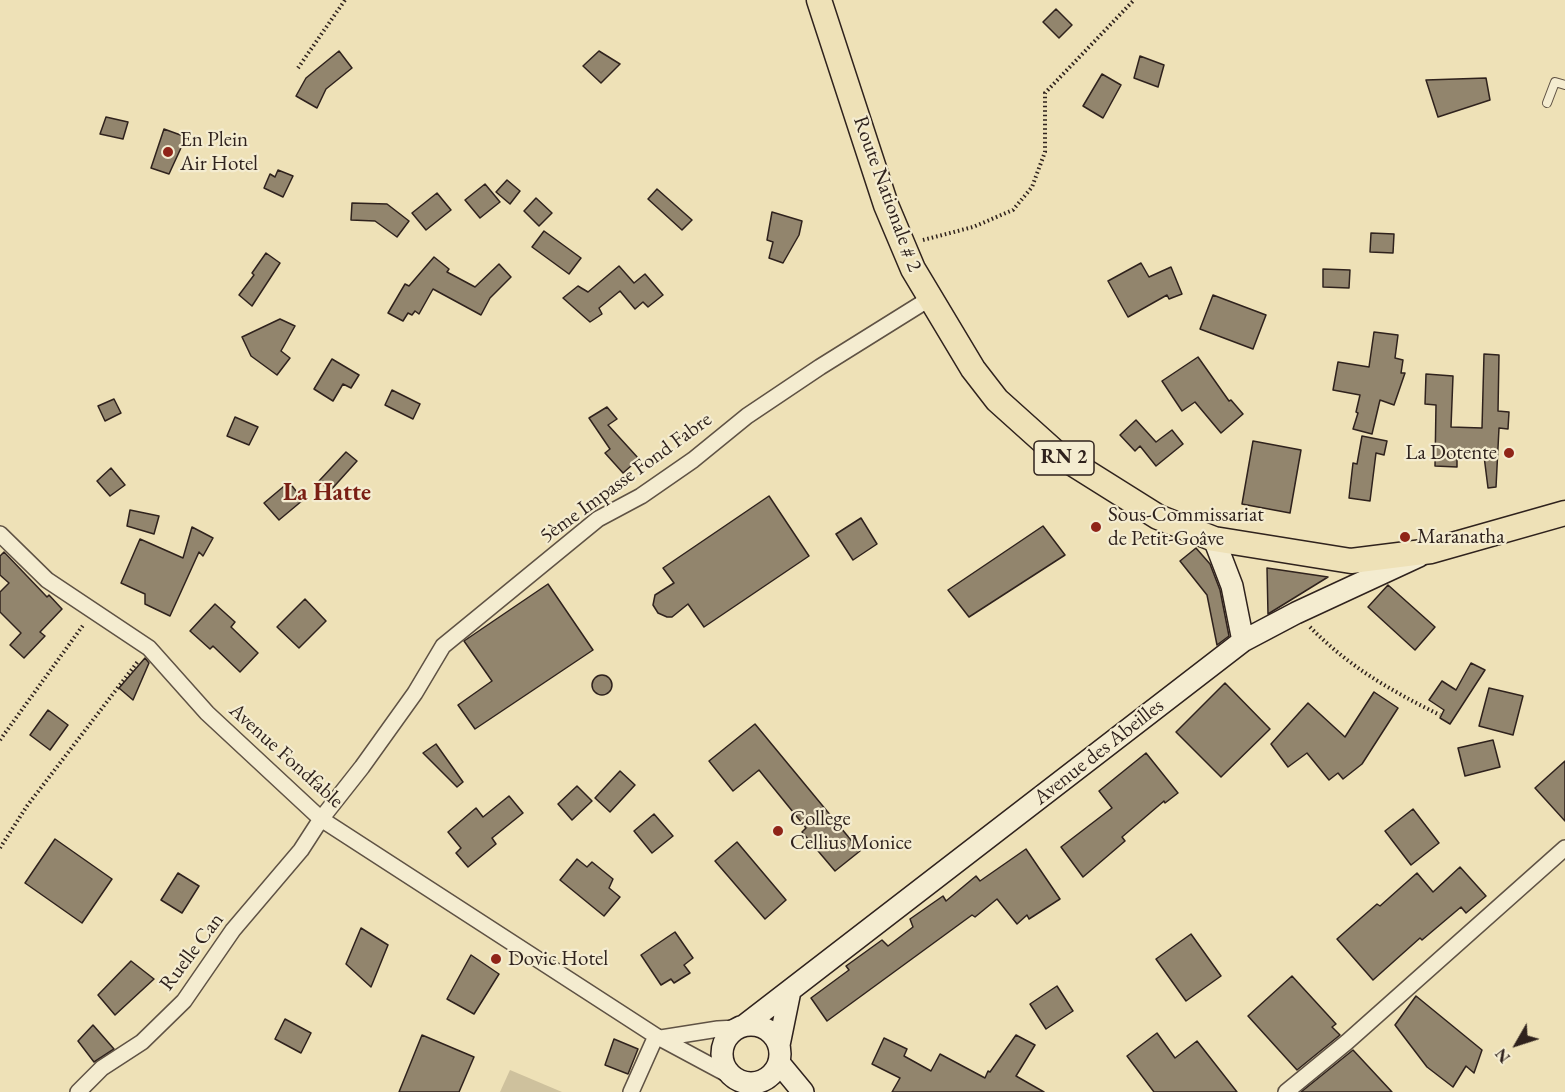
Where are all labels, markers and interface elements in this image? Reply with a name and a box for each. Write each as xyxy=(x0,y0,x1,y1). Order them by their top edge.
street label: Route Nationale # 2 xyxy=(847,113,927,275)
place label: En Plein Air Hotel xyxy=(180,127,258,177)
marker: En Plein Air Hotel xyxy=(161,145,175,159)
street label: 5ème Impasse Fond Fabre xyxy=(535,407,717,549)
place label: La Dotente xyxy=(1405,440,1497,466)
road number: RN 2 xyxy=(1034,441,1094,475)
marker: La Dotente xyxy=(1502,446,1516,460)
district label: La Hatte xyxy=(283,479,371,507)
place label: Sous-Commissariat de Petit-Goâve xyxy=(1108,502,1264,552)
marker: Sous-Commissariat de Petit-Goâve xyxy=(1089,520,1103,534)
place label: Maranatha xyxy=(1417,524,1505,550)
marker: Maranatha xyxy=(1398,530,1412,544)
street label: Avenue des Abeilles xyxy=(1029,693,1169,811)
street label: Avenue Fondfable xyxy=(224,698,348,814)
place label: College Cellius Monice xyxy=(790,806,912,856)
marker: College Cellius Monice xyxy=(771,824,785,838)
street label: Ruelle Can xyxy=(155,908,229,996)
place label: Dovic Hotel xyxy=(508,946,608,972)
marker: Dovic Hotel xyxy=(489,952,503,966)
north arrow xyxy=(1487,1014,1547,1074)
text: N xyxy=(1490,1044,1515,1067)

